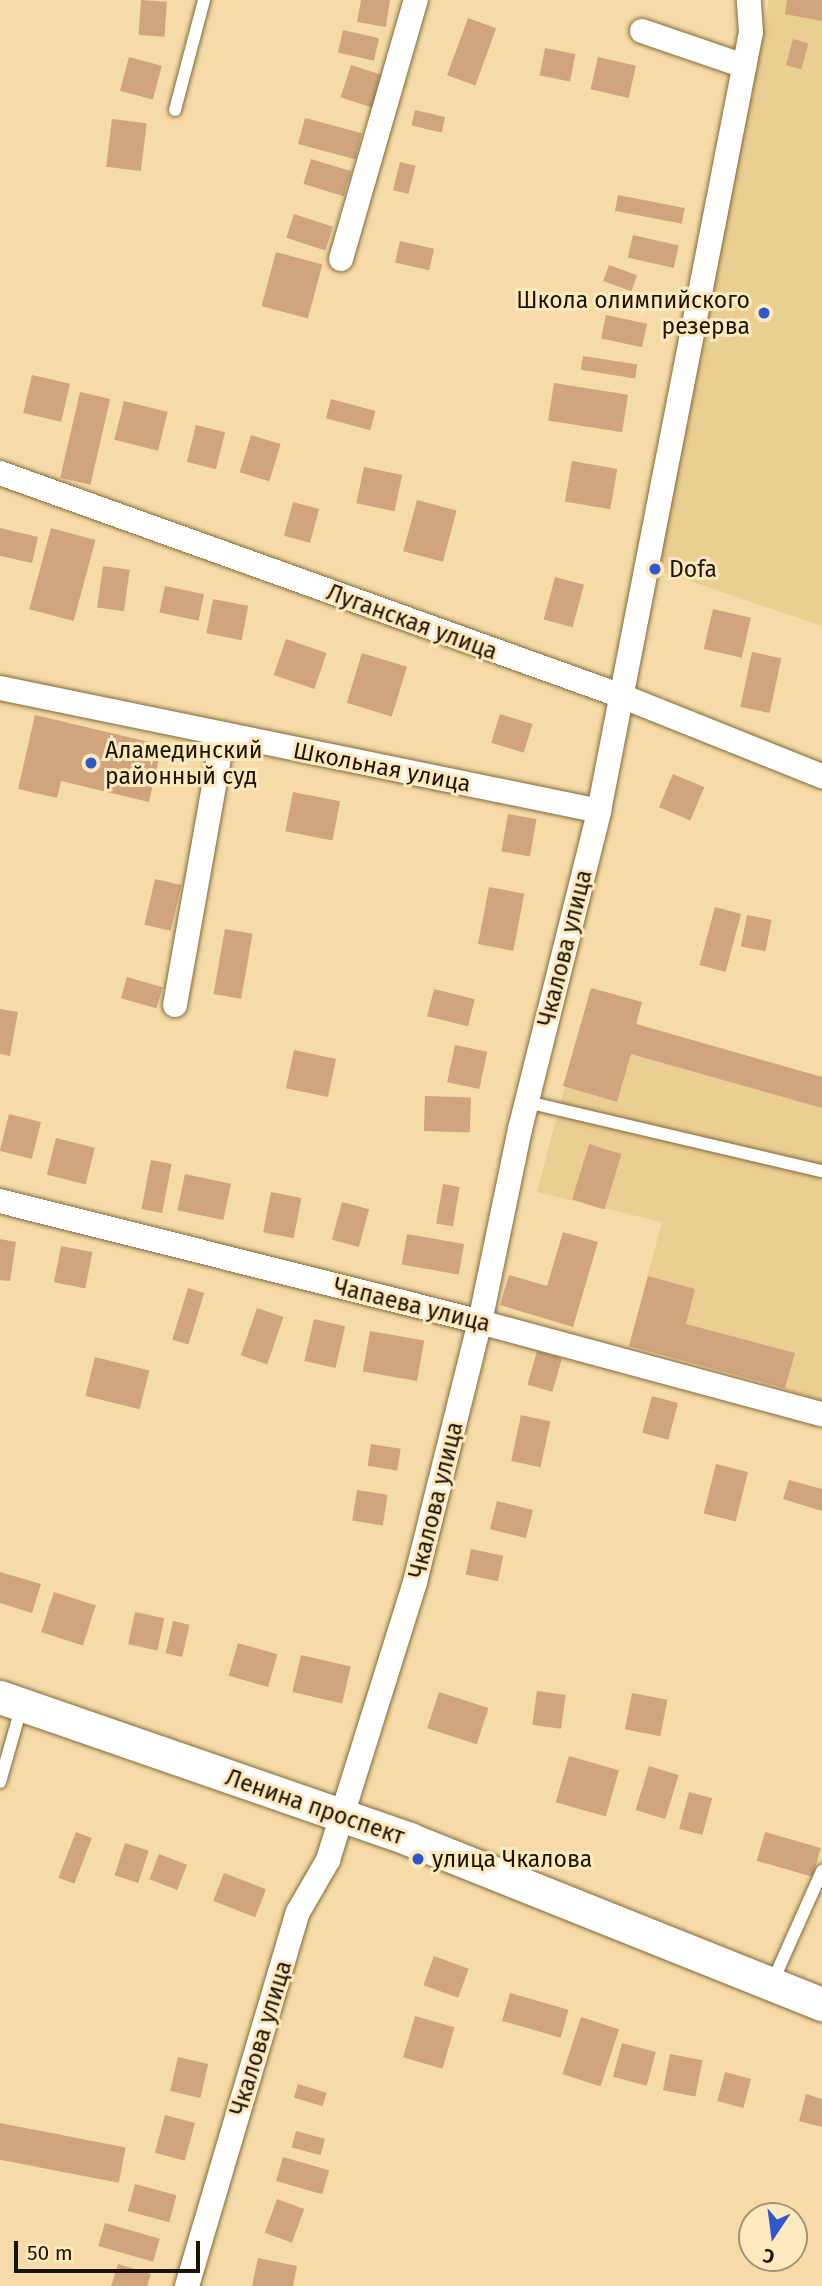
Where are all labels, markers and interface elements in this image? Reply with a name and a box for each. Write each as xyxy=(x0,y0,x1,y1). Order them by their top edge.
place label: Школа олимпийского резерва xyxy=(516,286,750,340)
marker: Школа олимпийского резерва xyxy=(756,305,772,321)
place label: Dofa xyxy=(669,555,717,583)
marker: Dofa xyxy=(647,561,663,577)
street label: Луганская улица xyxy=(323,578,501,666)
place label: Аламединский районный суд xyxy=(105,736,262,790)
street label: Школьная улица xyxy=(291,736,473,798)
marker: Аламединский районный суд xyxy=(83,755,99,771)
street label: Чкалова улица xyxy=(532,867,598,1029)
street label: Чапаева улица xyxy=(331,1272,493,1338)
street label: Чкалова улица xyxy=(403,1419,469,1581)
street label: Ленина проспект xyxy=(222,1763,408,1851)
place label: улица Чкалова xyxy=(432,1845,592,1873)
marker: улица Чкалова xyxy=(410,1851,426,1867)
street label: Чкалова улица xyxy=(224,1957,298,2119)
north arrow xyxy=(738,2202,808,2272)
scale bar xyxy=(18,2226,203,2270)
text: 50 m xyxy=(27,2240,73,2266)
text: С xyxy=(761,2244,777,2268)

